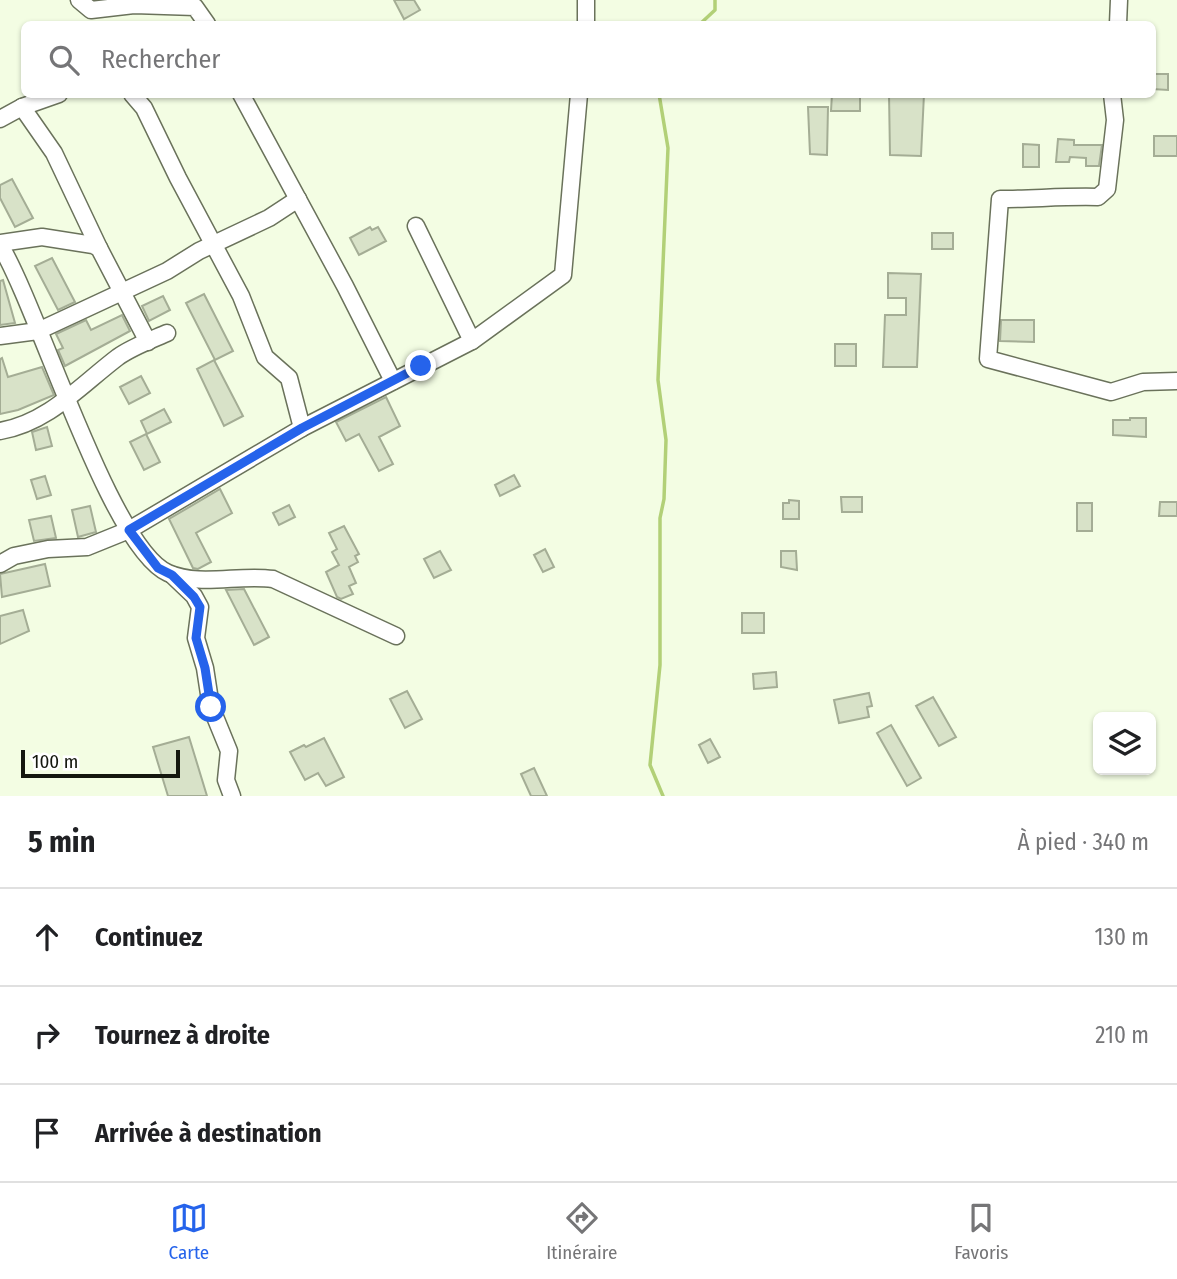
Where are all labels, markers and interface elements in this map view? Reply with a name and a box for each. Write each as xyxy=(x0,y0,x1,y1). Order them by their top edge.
search box xyxy=(21,21,1156,98)
icon: search xyxy=(45,41,83,79)
text: Rechercher xyxy=(101,44,220,75)
route end xyxy=(405,350,436,381)
route start xyxy=(195,691,226,722)
map controls xyxy=(1093,712,1156,775)
button: layers xyxy=(1093,712,1156,775)
scale bar xyxy=(21,747,180,779)
text: 100 m xyxy=(32,750,78,773)
text: 5 min xyxy=(28,824,95,860)
text: À pied · 340 m xyxy=(1018,828,1149,856)
icon: ahead xyxy=(28,918,66,956)
text: Continuez xyxy=(95,922,202,953)
text: 130 m xyxy=(1095,923,1149,951)
icon: right xyxy=(28,1016,66,1054)
text: Tournez à droite xyxy=(95,1020,270,1051)
text: 210 m xyxy=(1095,1021,1149,1049)
icon: arrive xyxy=(28,1114,66,1152)
text: Arrivée à destination xyxy=(95,1118,322,1149)
tab: Carte xyxy=(169,1199,209,1264)
tab: Itinéraire xyxy=(546,1199,617,1264)
tab: Favoris xyxy=(954,1199,1008,1264)

